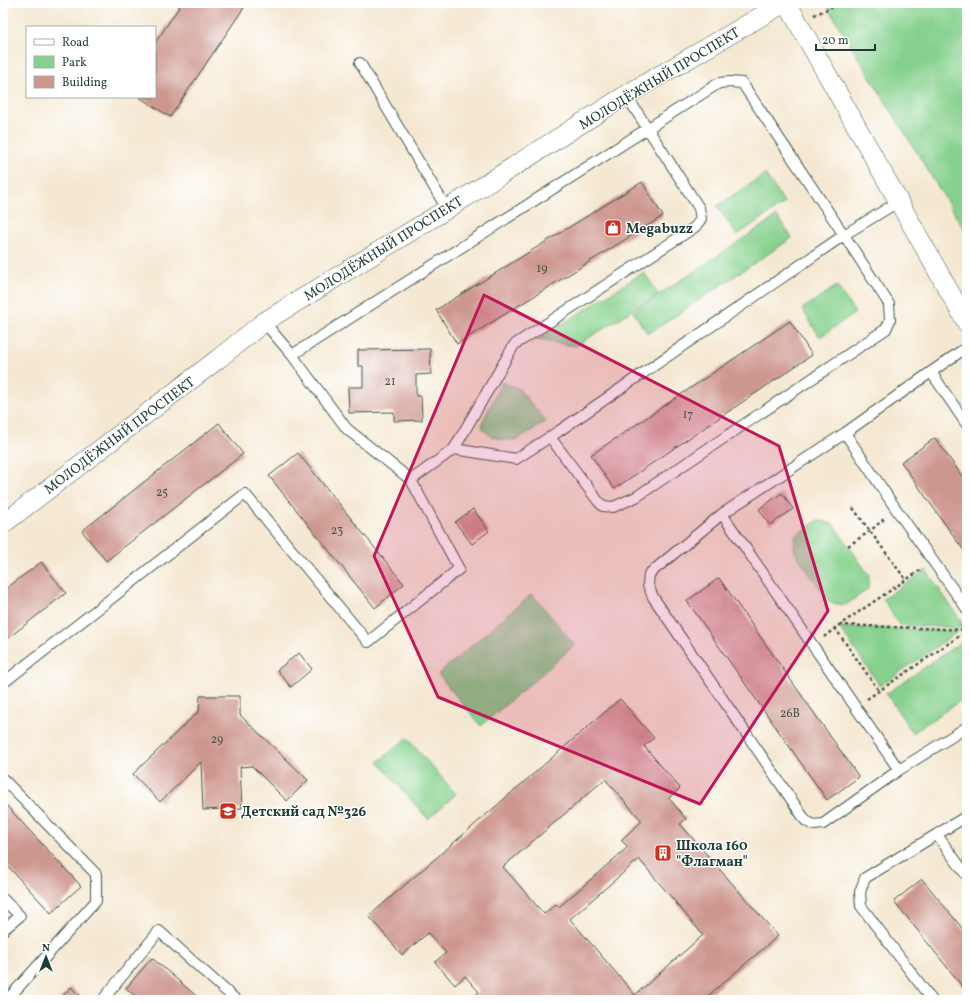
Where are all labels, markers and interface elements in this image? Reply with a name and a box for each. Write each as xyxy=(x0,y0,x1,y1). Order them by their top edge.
street label: МОЛОДЁЖНЫЙ ПРОСПЕКТ xyxy=(575,23,744,135)
legend xyxy=(26,26,156,98)
scale bar xyxy=(816,26,875,52)
text: 20 m xyxy=(822,33,849,49)
text: Road xyxy=(62,35,89,51)
text: Park xyxy=(62,55,87,71)
text: Building xyxy=(62,75,107,91)
street label: МОЛОДЁЖНЫЙ ПРОСПЕКТ xyxy=(300,192,467,306)
shop icon: Megabuzz xyxy=(603,218,623,238)
place label: Megabuzz xyxy=(626,220,693,239)
house number: 19 xyxy=(537,261,547,277)
street label: МОЛОДЁЖНЫЙ ПРОСПЕКТ xyxy=(40,372,199,499)
house number: 21 xyxy=(384,374,396,390)
house number: 17 xyxy=(683,407,693,423)
house number: 25 xyxy=(156,485,168,501)
house number: 23 xyxy=(331,523,343,539)
house number: 26В xyxy=(780,706,800,722)
house number: 29 xyxy=(211,732,223,748)
school or university icon: Детский сад №326 xyxy=(218,801,238,821)
place label: Детский сад №326 xyxy=(241,803,366,822)
place label: Школа 160 "Флагман" xyxy=(676,837,748,872)
building icon: Школа 160 "Флагман" xyxy=(653,843,673,863)
north arrow xyxy=(26,937,66,977)
text: N xyxy=(42,941,50,956)

